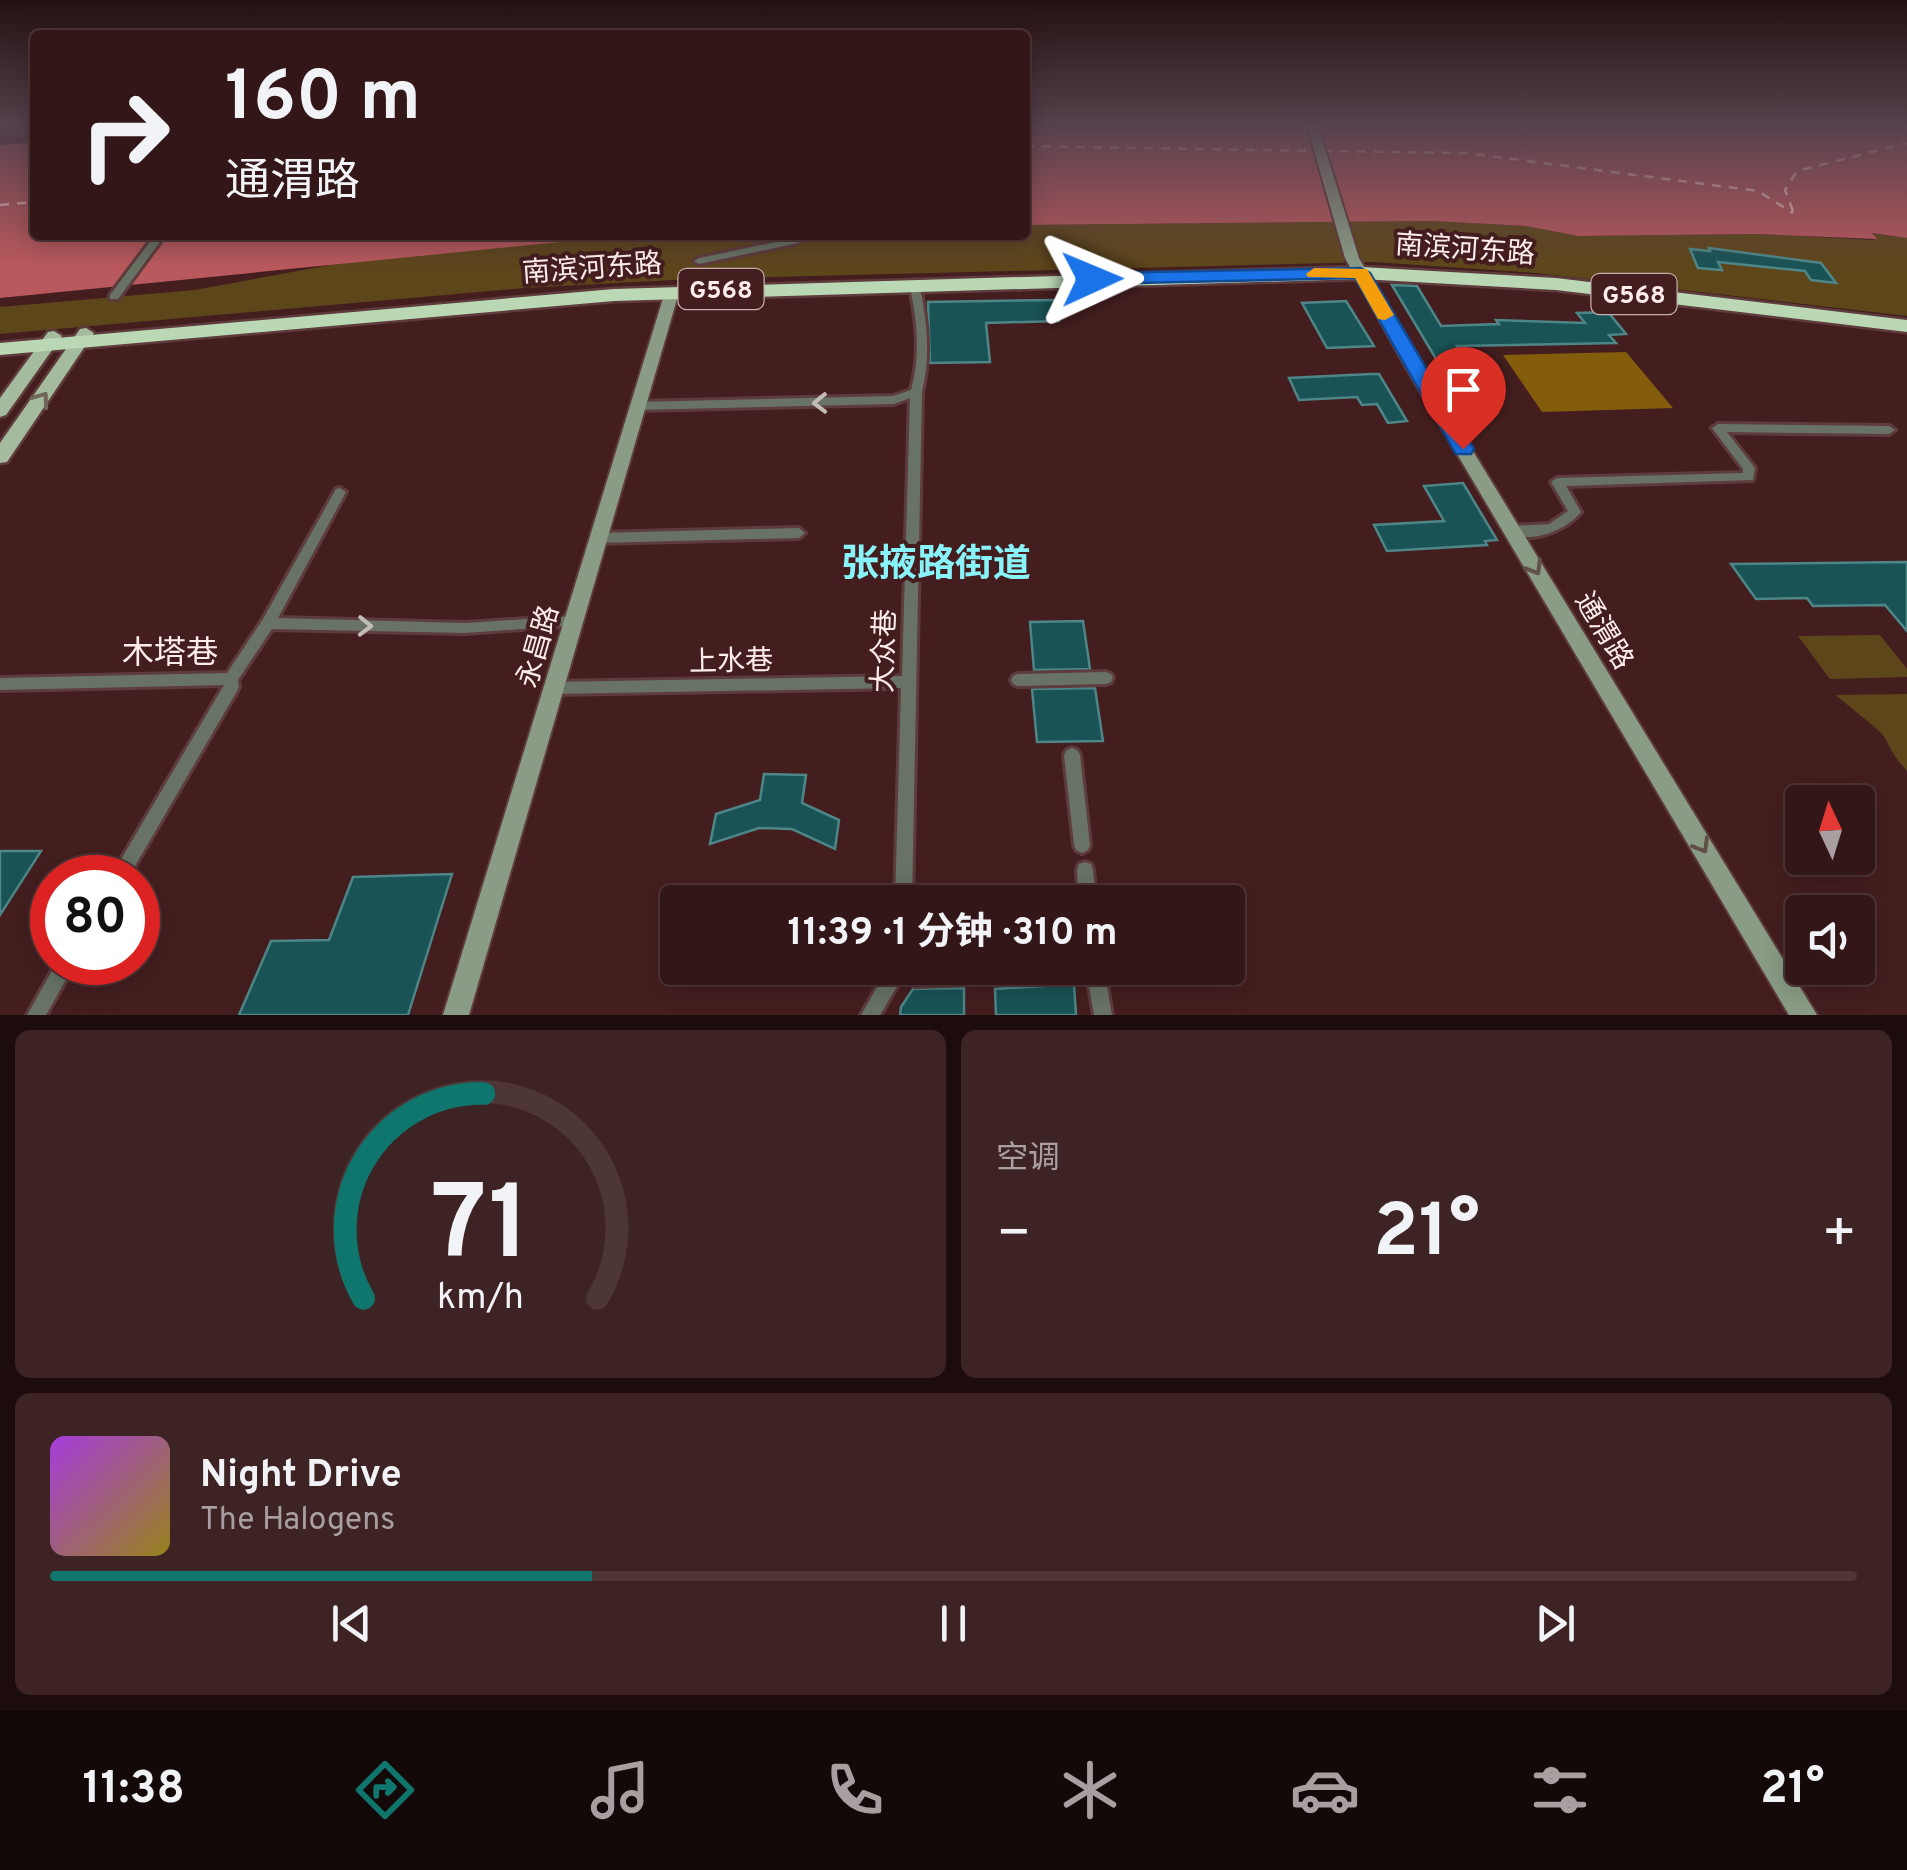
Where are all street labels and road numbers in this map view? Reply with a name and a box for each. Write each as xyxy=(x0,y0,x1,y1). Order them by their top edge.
street label: 南滨河东路 xyxy=(1394,228,1536,274)
street label: 南滨河东路 xyxy=(521,247,663,293)
road number: G568 xyxy=(678,269,764,309)
road number: G568 xyxy=(1592,274,1676,314)
street label: 通渭路 xyxy=(1565,586,1639,677)
street label: 永昌路 xyxy=(511,601,569,692)
street label: 大众巷 xyxy=(867,608,905,694)
street label: 木塔巷 xyxy=(122,635,218,675)
street label: 上水巷 xyxy=(689,644,773,682)

